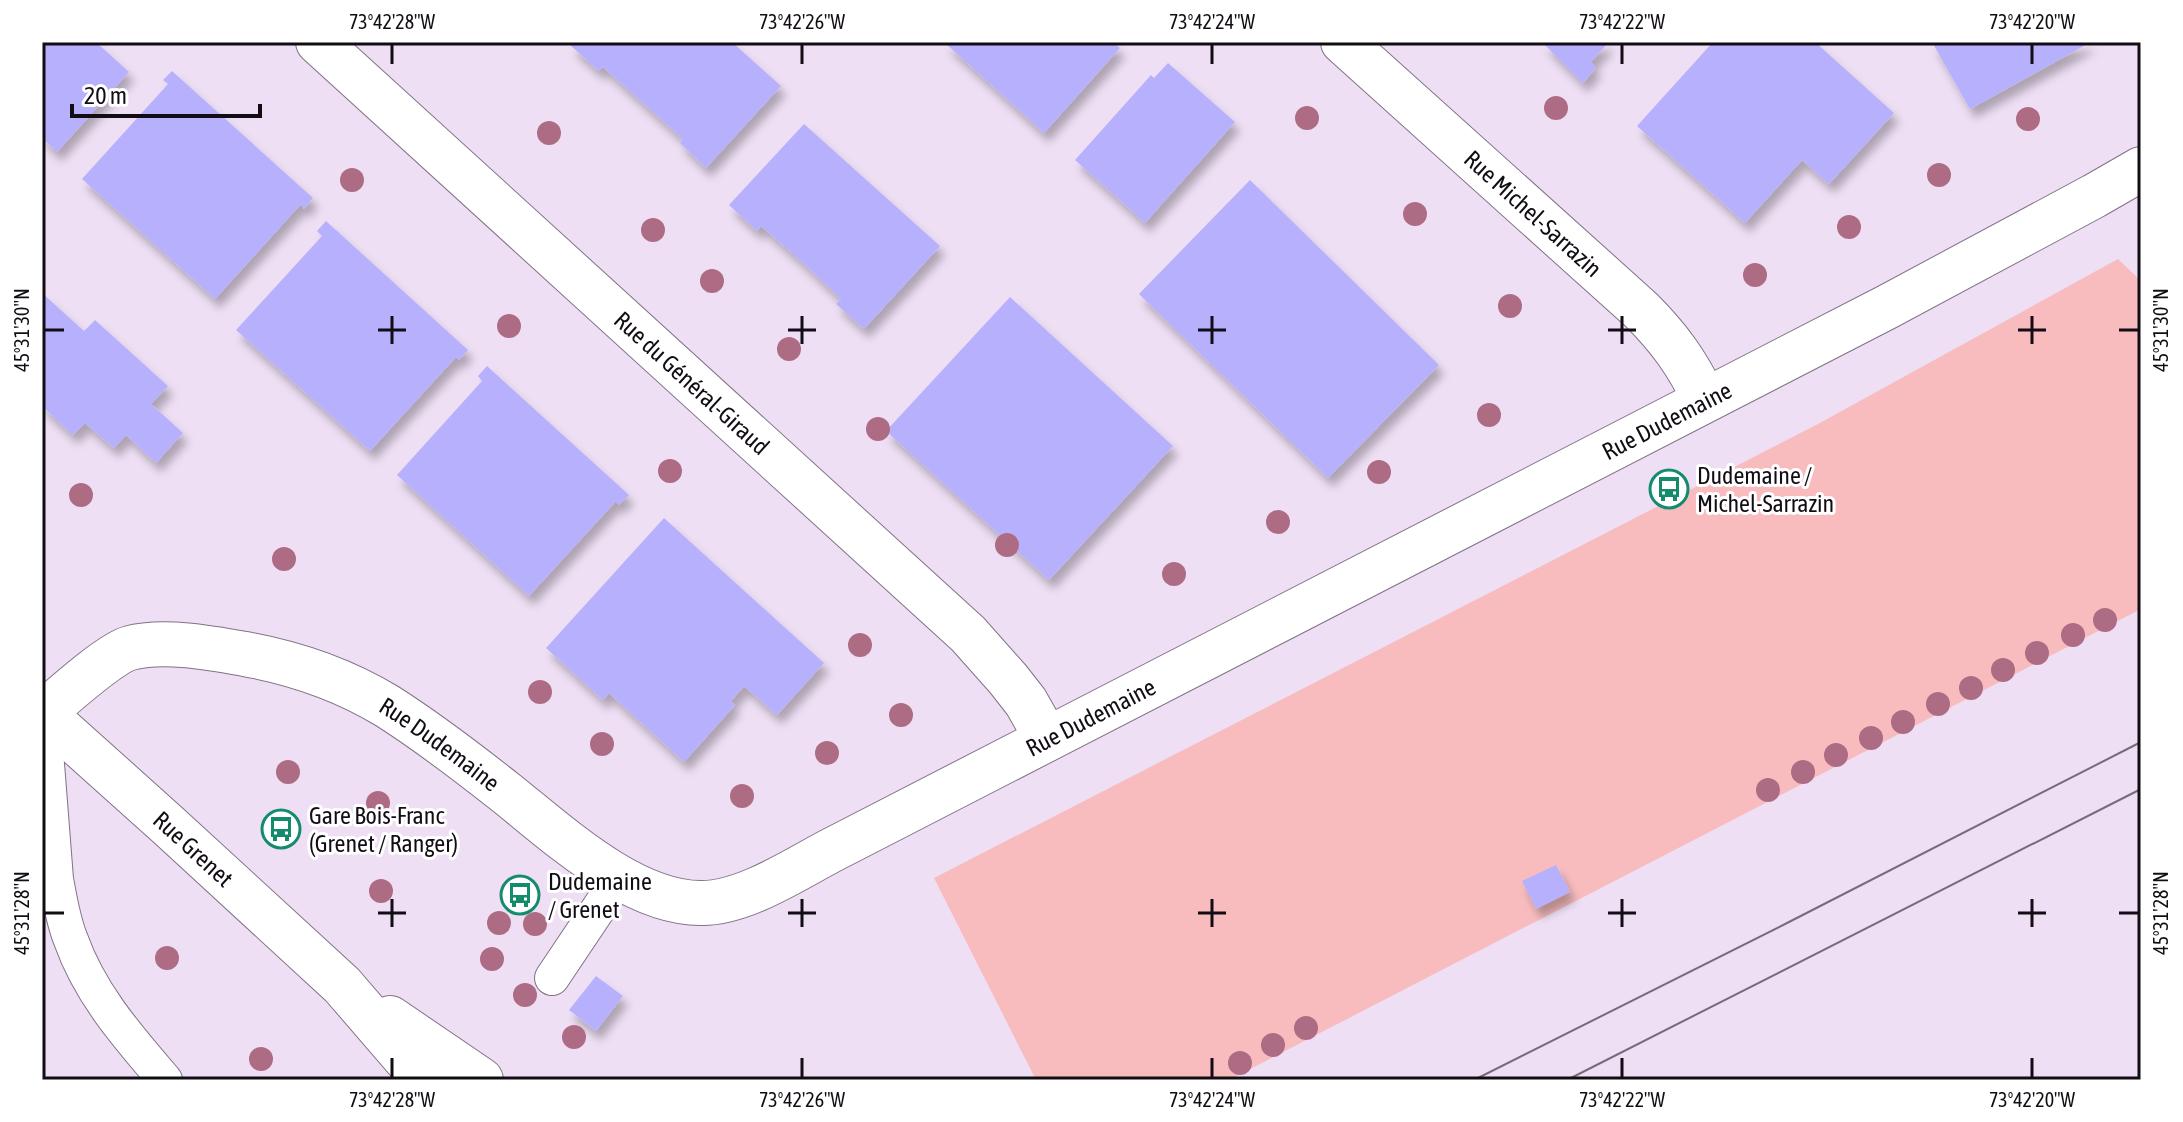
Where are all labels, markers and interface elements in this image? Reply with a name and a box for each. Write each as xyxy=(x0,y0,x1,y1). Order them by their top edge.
text: 73°42'28"W xyxy=(349,10,436,33)
text: 73°42'26"W xyxy=(759,10,846,33)
text: 73°42'24"W xyxy=(1169,10,1256,33)
text: 73°42'22"W xyxy=(1579,10,1666,33)
text: 73°42'20"W xyxy=(1989,10,2076,33)
scale bar xyxy=(72,68,260,118)
text: 20 m xyxy=(84,82,127,109)
street label: Rue Michel-Sarrazin xyxy=(1459,145,1608,282)
text: 45°31'30"N xyxy=(10,288,33,372)
text: 45°31'30"N xyxy=(2149,288,2172,372)
street label: Rue du Général-Giraud xyxy=(609,306,775,460)
street label: Rue Dudemaine xyxy=(1598,376,1736,465)
place label: Dudemaine / Michel-Sarrazin xyxy=(1697,462,1834,517)
bus stop icon: Dudemaine / Michel-Sarrazin xyxy=(1648,468,1690,510)
street label: Rue Dudemaine xyxy=(1021,673,1160,761)
street label: Rue Dudemaine xyxy=(375,691,505,796)
place label: Gare Bois-Franc (Grenet / Ranger) xyxy=(309,802,458,857)
street label: Rue Grenet xyxy=(148,805,239,892)
bus stop icon: Gare Bois-Franc (Grenet / Ranger) xyxy=(260,808,302,850)
place label: Dudemaine / Grenet xyxy=(548,868,652,923)
text: 45°31'28"N xyxy=(10,871,33,955)
text: 45°31'28"N xyxy=(2149,871,2172,955)
bus stop icon: Dudemaine / Grenet xyxy=(499,874,541,916)
text: 73°42'28"W xyxy=(349,1088,436,1111)
text: 73°42'26"W xyxy=(759,1088,846,1111)
text: 73°42'24"W xyxy=(1169,1088,1256,1111)
text: 73°42'22"W xyxy=(1579,1088,1666,1111)
text: 73°42'20"W xyxy=(1989,1088,2076,1111)

